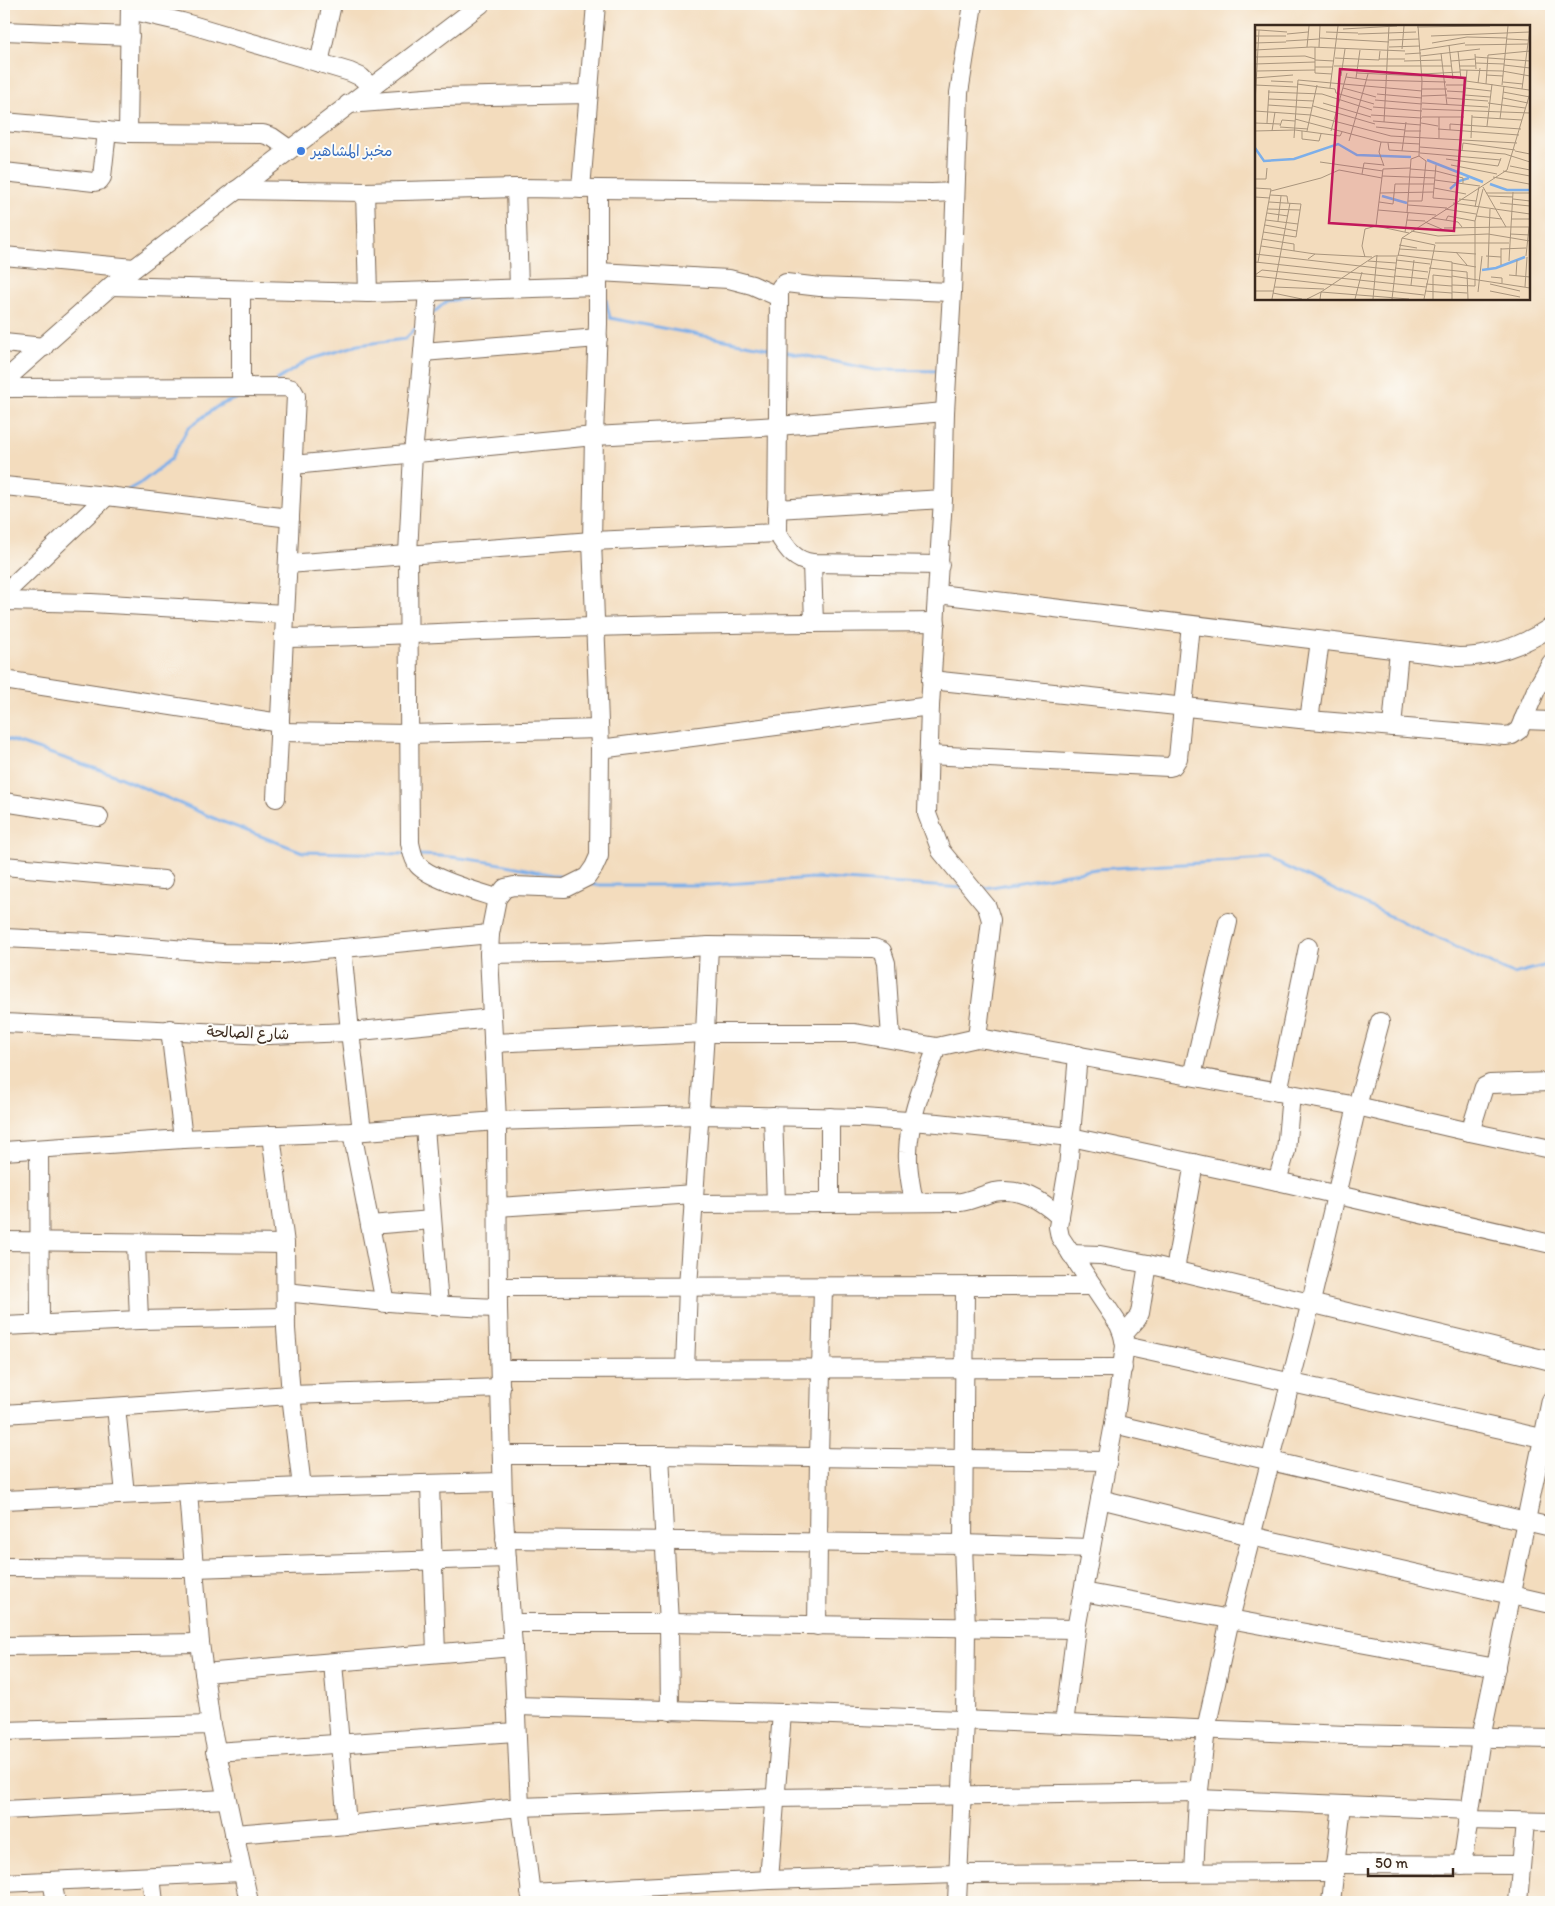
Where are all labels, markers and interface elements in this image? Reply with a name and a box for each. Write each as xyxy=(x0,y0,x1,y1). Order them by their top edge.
inset map xyxy=(1255,25,1530,300)
place label: مخبز المشاهير xyxy=(309,142,392,160)
marker: مخبز المشاهير xyxy=(295,145,307,157)
street label: شارع الصالحة xyxy=(206,1023,290,1044)
scale bar xyxy=(1368,1846,1452,1878)
text: 50 m xyxy=(1375,1854,1408,1872)

